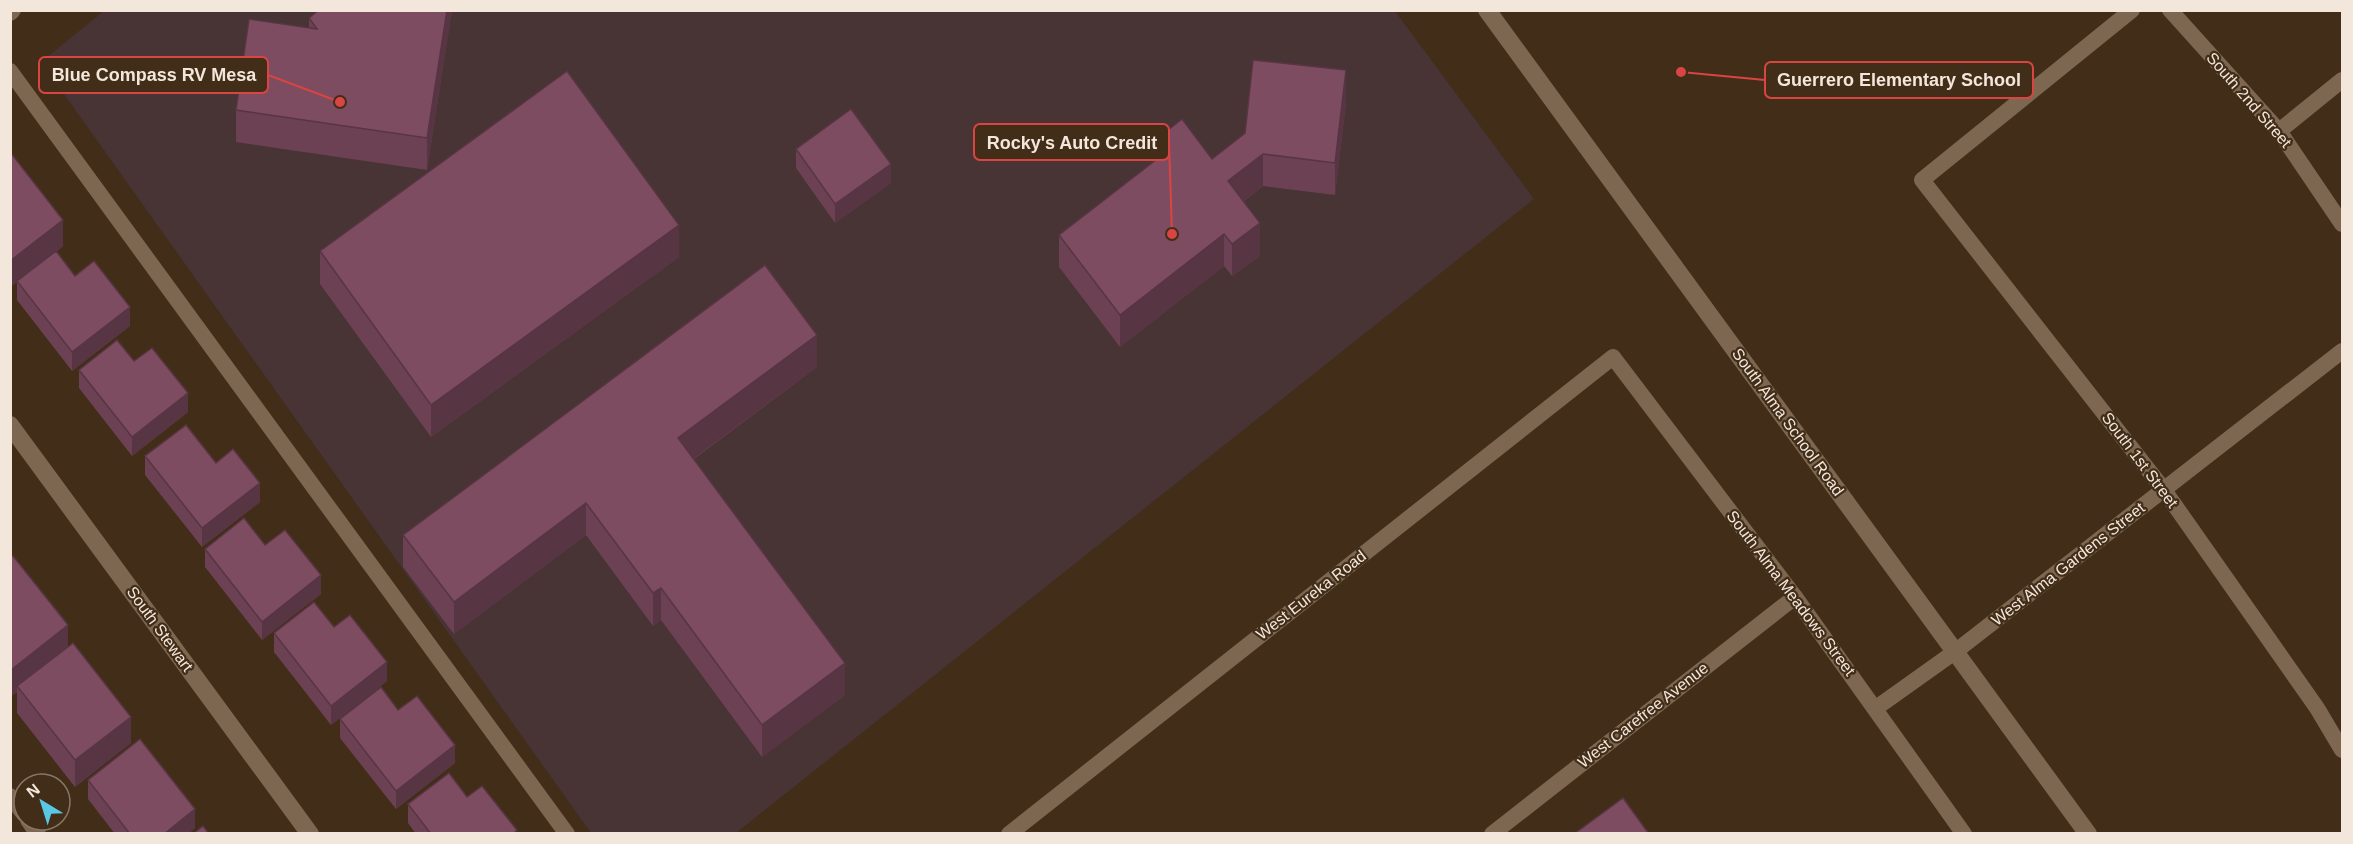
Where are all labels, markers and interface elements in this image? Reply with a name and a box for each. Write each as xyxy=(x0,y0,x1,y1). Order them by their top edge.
street label: South 2nd Street xyxy=(2203,49,2295,151)
callout: Blue Compass RV Mesa xyxy=(39,57,268,93)
callout: Guerrero Elementary School xyxy=(1765,62,2033,98)
text: Blue Compass RV Mesa xyxy=(52,65,257,85)
text: Guerrero Elementary School xyxy=(1777,70,2021,90)
callout: Rocky's Auto Credit xyxy=(974,124,1169,160)
text: Rocky's Auto Credit xyxy=(987,133,1157,153)
street label: South Alma School Road xyxy=(1729,345,1847,499)
street label: South 1st Street xyxy=(2099,409,2182,511)
street label: West Alma Gardens Street xyxy=(1988,499,2148,629)
street label: South Alma Meadows Street xyxy=(1723,507,1859,679)
street label: West Eureka Road xyxy=(1253,547,1369,643)
street label: South Stewart xyxy=(124,583,197,675)
street label: West Carefree Avenue xyxy=(1575,659,1712,771)
north arrow xyxy=(12,772,72,832)
text: N xyxy=(23,780,43,801)

